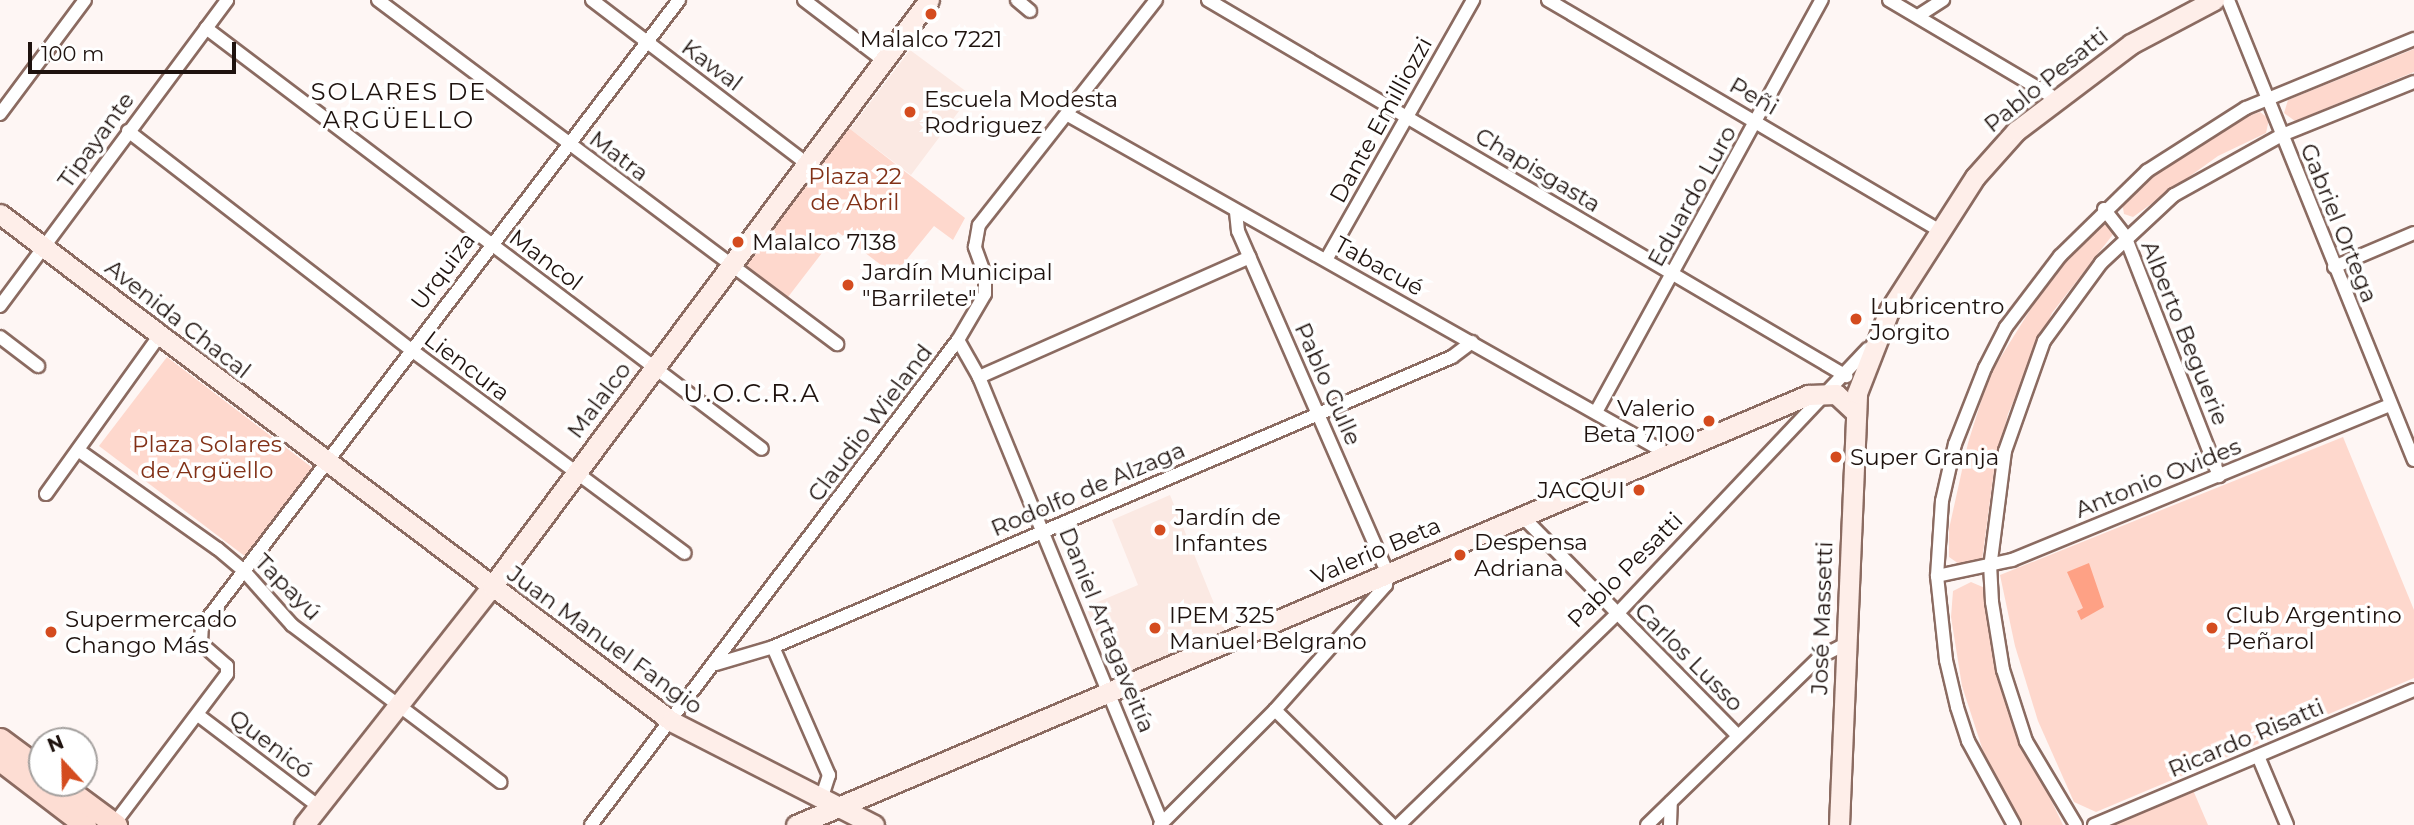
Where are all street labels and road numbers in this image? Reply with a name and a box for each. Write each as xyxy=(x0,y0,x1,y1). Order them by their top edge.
street label: Pablo Pesatti xyxy=(1978,22,2114,138)
street label: Dante Emilliozzi xyxy=(1324,32,1438,208)
street label: Kawal xyxy=(676,33,748,97)
street label: Peñi xyxy=(1725,71,1783,121)
street label: Tipayante xyxy=(52,87,140,193)
street label: Eduardo Luro xyxy=(1642,121,1742,271)
street label: Chapisgasta xyxy=(1470,122,1606,218)
street label: Matra xyxy=(584,125,654,187)
street label: Gabriel Ortega xyxy=(2295,139,2383,307)
street label: Mancol xyxy=(504,224,588,296)
street label: Urquiza xyxy=(405,227,481,315)
street label: Tabacué xyxy=(1330,230,1428,302)
street label: Alberto Beguerie xyxy=(2135,237,2235,429)
street label: Avenida Chacal xyxy=(100,254,256,384)
street label: Pablo Gulle xyxy=(1289,318,1367,450)
street label: Liencura xyxy=(419,325,515,407)
street label: Claudio Wieland xyxy=(802,339,938,507)
street label: Malalco xyxy=(561,356,637,444)
street label: Antonio Ovides xyxy=(2071,432,2245,524)
street label: Rodolfo de Alzaga xyxy=(987,436,1189,542)
street label: Pablo Pesatti xyxy=(1562,507,1688,633)
street label: Valerio Beta xyxy=(1307,511,1445,591)
street label: Daniel Artagaveitía xyxy=(1053,523,1161,737)
street label: José Massetti xyxy=(1806,541,1838,695)
street label: Tapayú xyxy=(249,548,327,626)
street label: Juan Manuel Fangio xyxy=(502,560,708,720)
street label: Carlos Lusso xyxy=(1629,597,1749,717)
street label: Ricardo Risatti xyxy=(2164,693,2328,783)
street label: Quenicó xyxy=(224,704,318,784)

